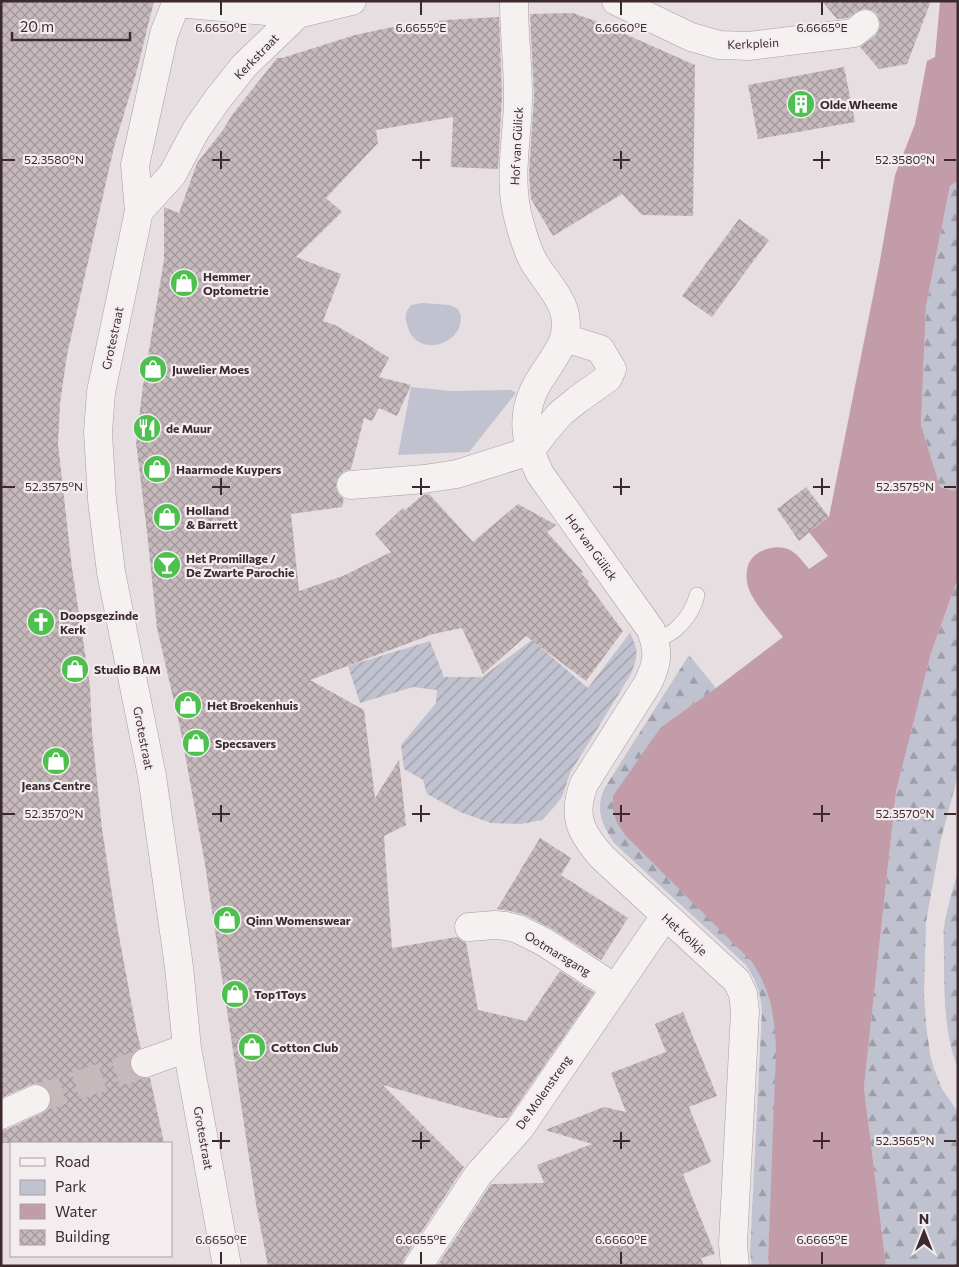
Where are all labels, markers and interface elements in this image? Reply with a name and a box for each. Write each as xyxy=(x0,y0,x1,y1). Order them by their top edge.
scale bar xyxy=(12,10,130,42)
text: 20 m xyxy=(20,17,54,35)
text: 6.6650°E xyxy=(195,20,247,34)
text: 6.6655°E xyxy=(396,20,446,34)
text: 6.6660°E xyxy=(595,20,647,34)
text: 6.6665°E xyxy=(796,20,848,34)
street label: Kerkstraat xyxy=(231,30,281,82)
street label: Kerkplein xyxy=(727,35,779,51)
building icon: Olde Wheeme xyxy=(786,89,816,119)
place label: Olde Wheeme xyxy=(820,97,898,111)
street label: Hof van Gülick xyxy=(507,106,525,186)
text: 52.3580°N xyxy=(24,152,84,166)
text: 52.3580°N xyxy=(875,152,935,166)
shop icon: Hemmer Optometrie xyxy=(169,268,199,298)
place label: Hemmer Optometrie xyxy=(203,269,268,297)
street label: Grotestraat xyxy=(98,305,126,371)
shop icon: Juwelier Moes xyxy=(138,354,168,384)
place label: Juwelier Moes xyxy=(172,362,250,377)
restaurant icon: de Muur xyxy=(132,413,162,443)
place label: de Muur xyxy=(166,421,212,435)
shop icon: Haarmode Kuypers xyxy=(142,454,172,484)
place label: Haarmode Kuypers xyxy=(176,462,282,476)
text: 52.3575°N xyxy=(25,479,83,493)
text: 52.3575°N xyxy=(876,479,934,493)
shop icon: Holland & Barrett xyxy=(152,502,182,532)
place label: Holland & Barrett xyxy=(186,503,238,531)
street label: Hof van Gülick xyxy=(563,511,621,583)
bar icon: Het Promillage / De Zwarte Parochie xyxy=(152,550,182,580)
place label: Het Promillage / De Zwarte Parochie xyxy=(186,551,294,579)
church icon: Doopsgezinde Kerk xyxy=(26,607,56,637)
place label: Doopsgezinde Kerk xyxy=(60,608,138,636)
shop icon: Studio BAM xyxy=(60,654,90,684)
place label: Studio BAM xyxy=(94,662,161,676)
shop icon: Het Broekenhuis xyxy=(173,690,203,720)
place label: Het Broekenhuis xyxy=(207,698,299,712)
street label: Grotestraat xyxy=(131,705,157,771)
shop icon: Specsavers xyxy=(181,728,211,758)
place label: Specsavers xyxy=(215,736,277,750)
shop icon: Jeans Centre xyxy=(41,746,71,776)
place label: Jeans Centre xyxy=(22,778,90,793)
text: 52.3570°N xyxy=(25,806,83,820)
text: 52.3570°N xyxy=(876,806,934,820)
shop icon: Qinn Womenswear xyxy=(212,905,242,935)
street label: Het Kolkje xyxy=(659,910,711,958)
place label: Qinn Womenswear xyxy=(246,913,351,927)
street label: Ootmarsgang xyxy=(522,928,594,978)
shop icon: Top1Toys xyxy=(220,979,250,1009)
place label: Top1Toys xyxy=(254,987,307,1001)
shop icon: Cotton Club xyxy=(237,1032,267,1062)
place label: Cotton Club xyxy=(271,1040,338,1054)
street label: De Molenstreng xyxy=(512,1052,574,1132)
street label: Grotestraat xyxy=(192,1105,216,1171)
text: 52.3565°N xyxy=(875,1133,935,1147)
legend xyxy=(10,1142,172,1257)
text: Road xyxy=(55,1152,90,1170)
text: Park xyxy=(55,1177,86,1195)
text: Water xyxy=(55,1202,97,1220)
north arrow xyxy=(899,1207,949,1257)
text: N xyxy=(919,1210,929,1227)
text: Building xyxy=(55,1227,110,1245)
text: 6.6650°E xyxy=(195,1232,247,1246)
text: 6.6655°E xyxy=(396,1232,446,1246)
text: 6.6660°E xyxy=(595,1232,647,1246)
text: 6.6665°E xyxy=(796,1232,848,1246)

